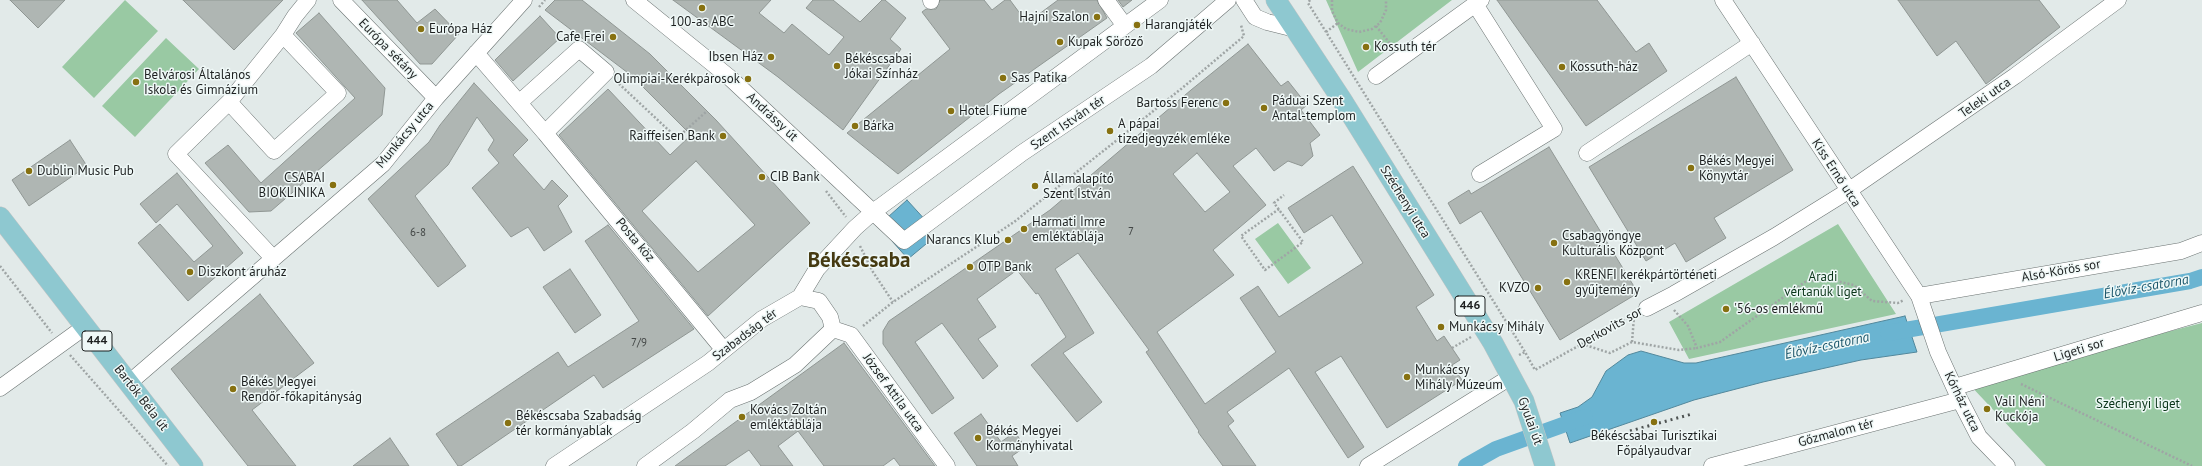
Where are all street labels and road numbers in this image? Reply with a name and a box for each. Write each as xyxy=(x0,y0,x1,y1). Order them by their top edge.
street label: Európa sétány xyxy=(355,15,421,83)
street label: Teleki utca xyxy=(1956,75,2014,121)
street label: Andrássy út xyxy=(743,89,801,145)
street label: Szent István tér xyxy=(1028,92,1108,154)
street label: Munkácsy utca xyxy=(373,99,437,171)
street label: Kiss Ernő utca xyxy=(1808,136,1864,210)
street label: Széchenyi utca xyxy=(1377,163,1433,241)
street label: Posta köz xyxy=(612,215,658,265)
street label: Alsó-Körös sor xyxy=(2020,256,2102,286)
road number: 446 xyxy=(1455,296,1485,316)
street label: Derkovits sor xyxy=(1575,304,1645,352)
street label: Szabadság tér xyxy=(709,306,781,364)
road number: 444 xyxy=(82,331,112,351)
street label: Ligeti sor xyxy=(2052,335,2106,365)
street label: József Attila utca xyxy=(859,351,927,435)
street label: Bartók Béla út xyxy=(111,362,171,434)
street label: Kórház utca xyxy=(1941,369,1983,435)
street label: Gyulai út xyxy=(1514,395,1546,447)
street label: Gőzmalom tér xyxy=(1796,415,1876,451)

